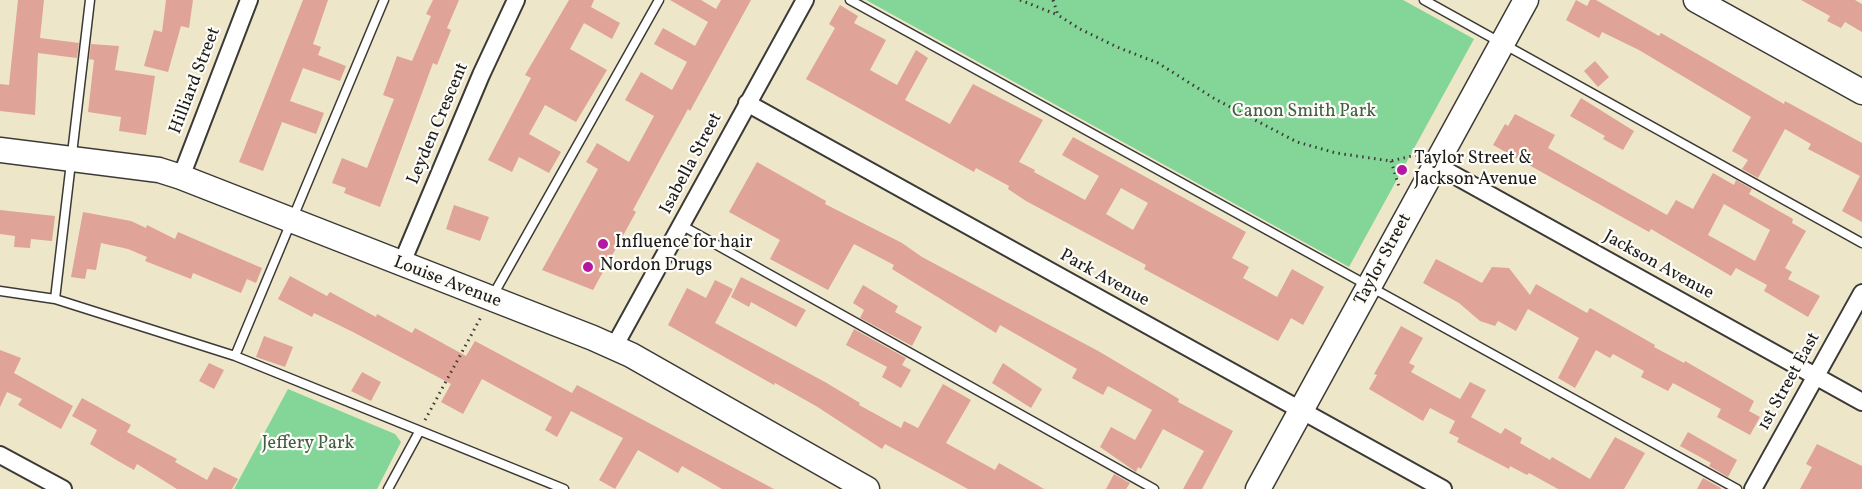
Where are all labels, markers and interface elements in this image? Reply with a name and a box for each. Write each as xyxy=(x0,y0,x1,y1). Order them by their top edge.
street label: Hilliard Street xyxy=(166,25,226,137)
street label: Leyden Crescent xyxy=(404,60,474,188)
park label: Canon Smith Park xyxy=(1232,102,1376,124)
street label: Isabella Street xyxy=(656,110,728,218)
place label: Taylor Street & Jackson Avenue xyxy=(1414,149,1537,192)
marker: Taylor Street & Jackson Avenue xyxy=(1395,163,1409,177)
street label: Taylor Street xyxy=(1351,210,1417,310)
street label: Jackson Avenue xyxy=(1599,227,1717,305)
place label: Influence for hair xyxy=(615,233,752,255)
marker: Influence for hair xyxy=(596,237,610,251)
street label: Park Avenue xyxy=(1055,245,1153,313)
street label: Louise Avenue xyxy=(390,253,504,313)
place label: Nordon Drugs xyxy=(600,256,712,278)
marker: Nordon Drugs xyxy=(581,260,595,274)
street label: 1st Street East xyxy=(1754,329,1826,435)
park label: Jeffery Park xyxy=(262,434,354,456)

